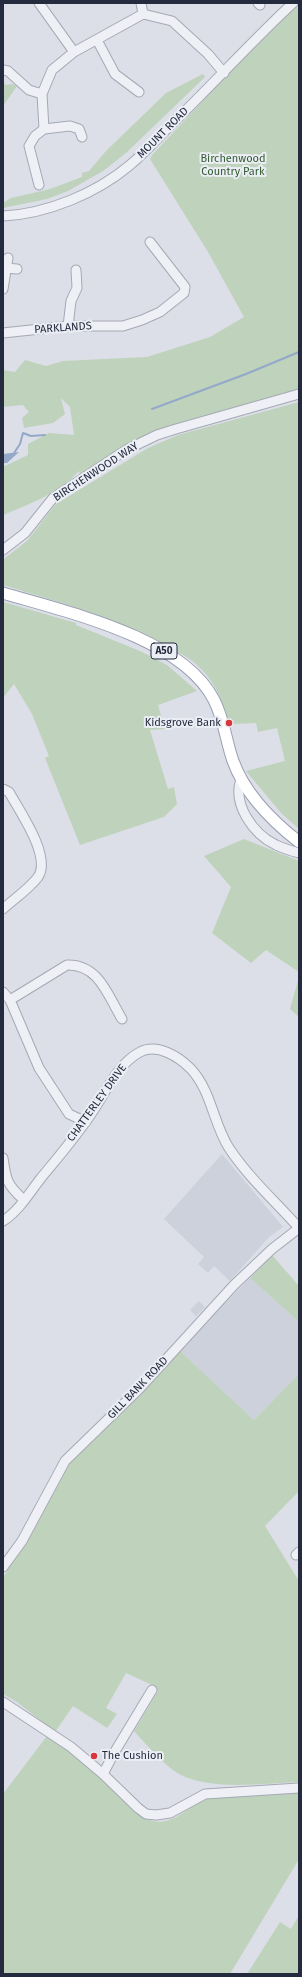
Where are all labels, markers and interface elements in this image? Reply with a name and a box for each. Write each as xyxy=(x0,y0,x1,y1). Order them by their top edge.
street label: MOUNT ROAD xyxy=(135,105,191,161)
park label: Birchenwood Country Park xyxy=(200,152,266,178)
street label: PARKLANDS xyxy=(34,319,92,337)
street label: BIRCHENWOOD WAY xyxy=(51,440,141,504)
road number: A50 xyxy=(151,643,177,659)
place label: Kidsgrove Bank xyxy=(145,716,221,730)
marker: Kidsgrove Bank xyxy=(224,718,234,728)
street label: CHATTERLEY DRIVE xyxy=(64,1062,130,1144)
street label: GILL BANK ROAD xyxy=(105,1354,171,1422)
place label: The Cushion xyxy=(102,1749,163,1763)
marker: The Cushion xyxy=(89,1751,99,1761)

